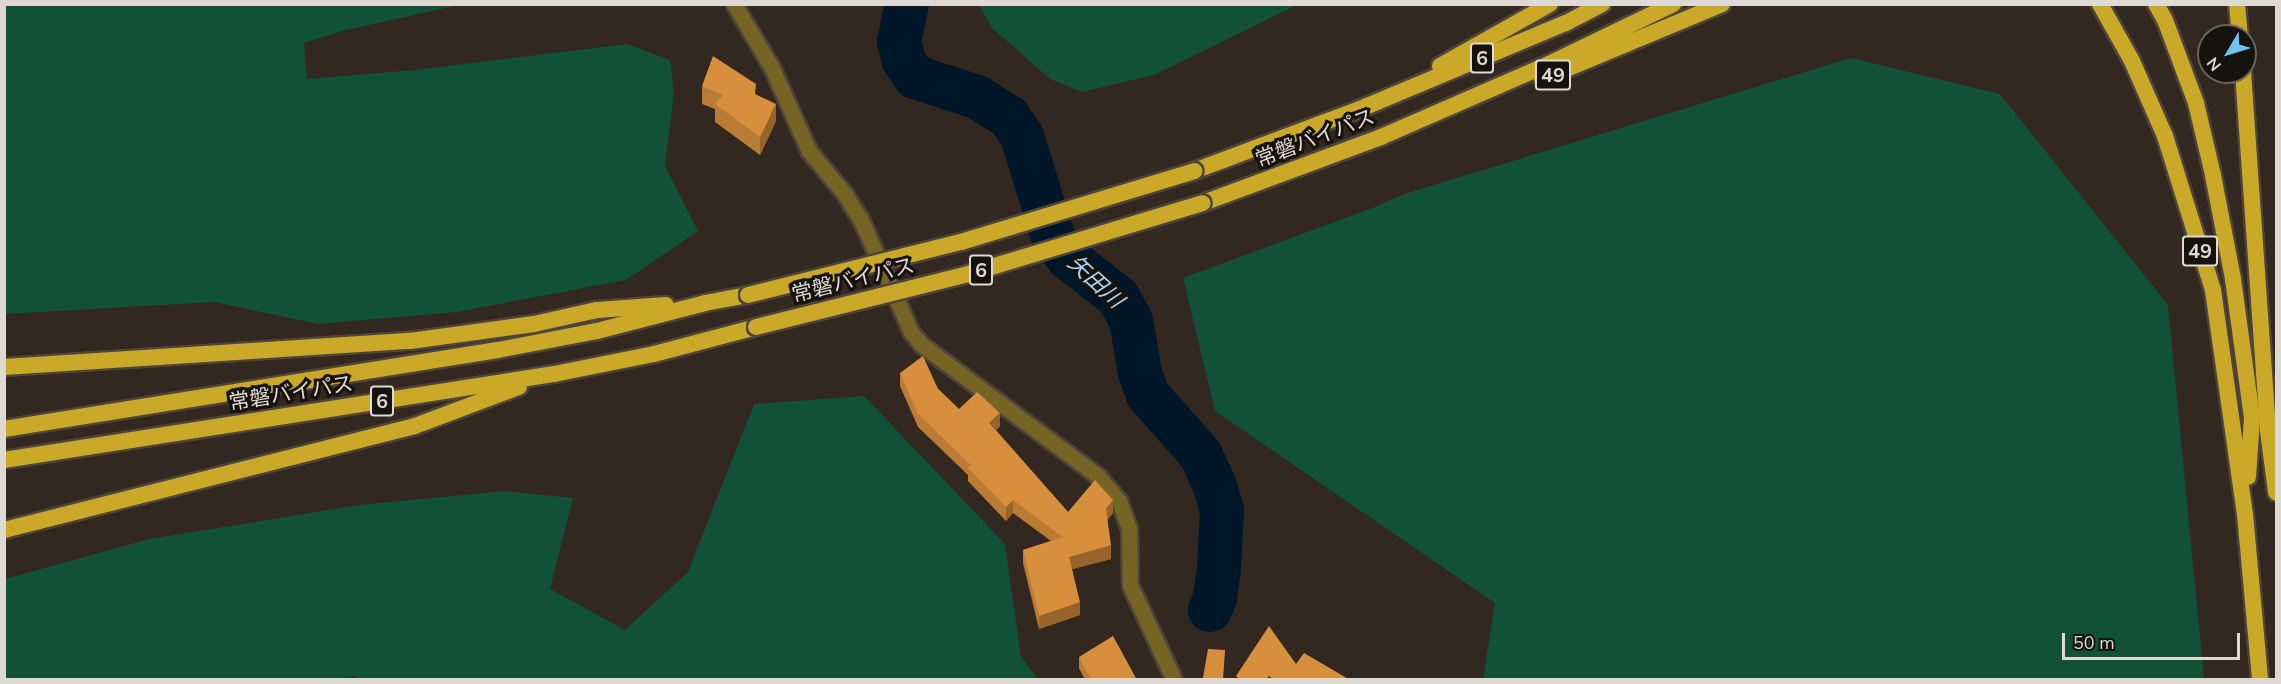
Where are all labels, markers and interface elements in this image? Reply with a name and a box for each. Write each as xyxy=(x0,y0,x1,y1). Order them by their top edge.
north arrow xyxy=(2197,24,2257,84)
road number: 6 xyxy=(1470,41,1494,75)
text: N xyxy=(2202,52,2227,75)
road number: 49 xyxy=(1535,58,1571,92)
street label: 常磐バイパス xyxy=(1252,104,1378,172)
road number: 49 xyxy=(2182,234,2218,268)
water label: 矢田川 xyxy=(1062,250,1128,314)
street label: 常磐バイパス xyxy=(789,253,917,307)
road number: 6 xyxy=(969,253,993,287)
street label: 常磐バイパス xyxy=(227,371,355,415)
road number: 6 xyxy=(370,384,394,418)
scale bar xyxy=(2065,621,2244,659)
text: 50 m xyxy=(2073,631,2115,655)

